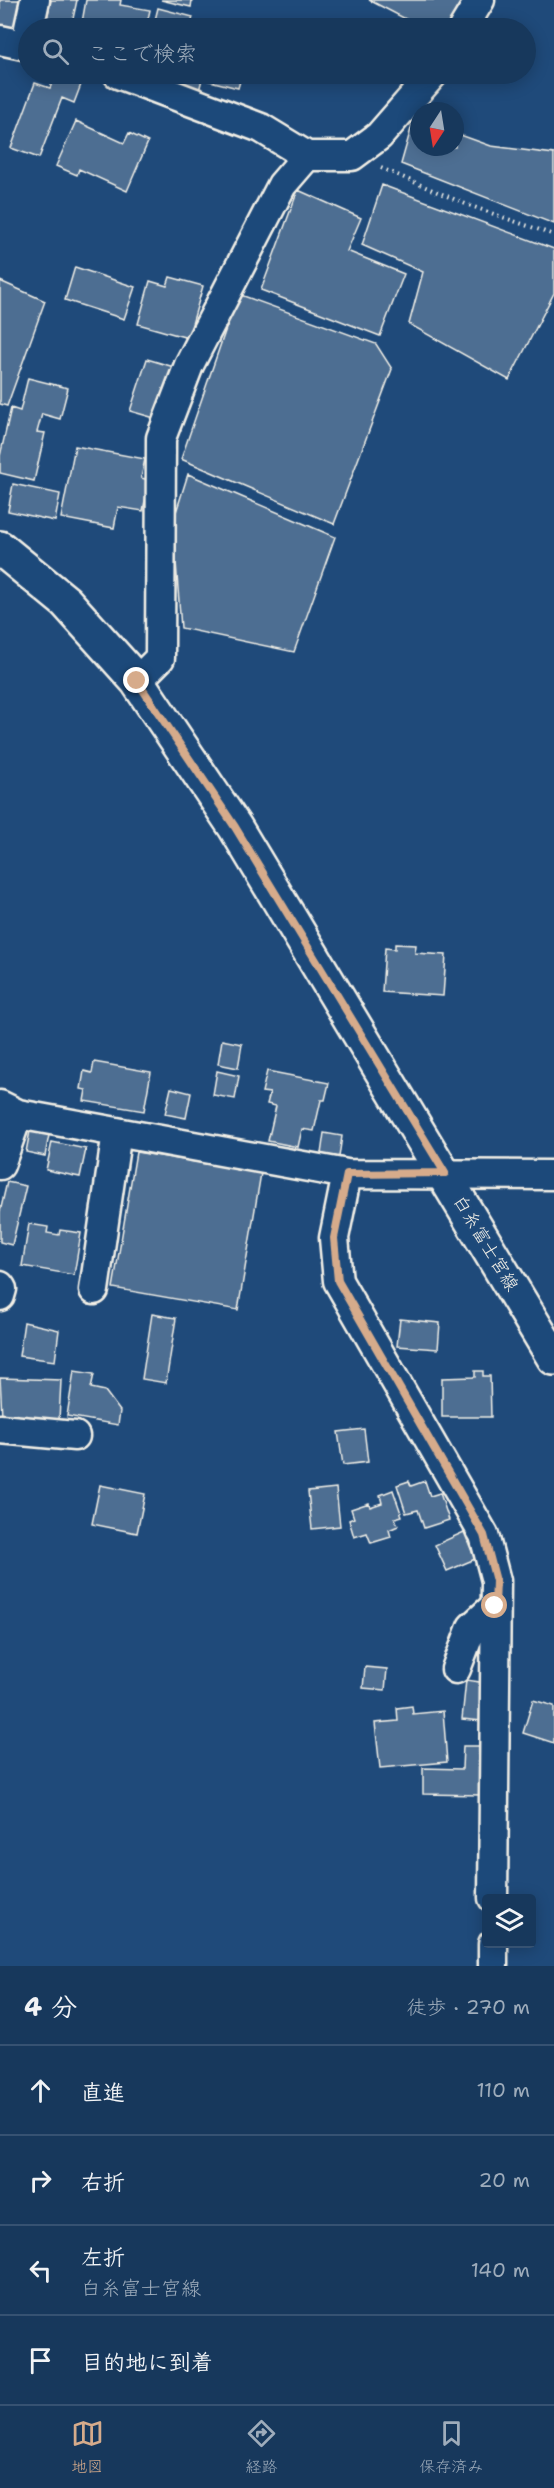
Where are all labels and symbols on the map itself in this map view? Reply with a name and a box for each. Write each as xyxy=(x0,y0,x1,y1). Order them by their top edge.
north arrow xyxy=(410,102,464,156)
route end xyxy=(123,667,149,693)
street label: 白糸富士宮線 xyxy=(448,1191,524,1295)
route start xyxy=(481,1592,507,1618)

